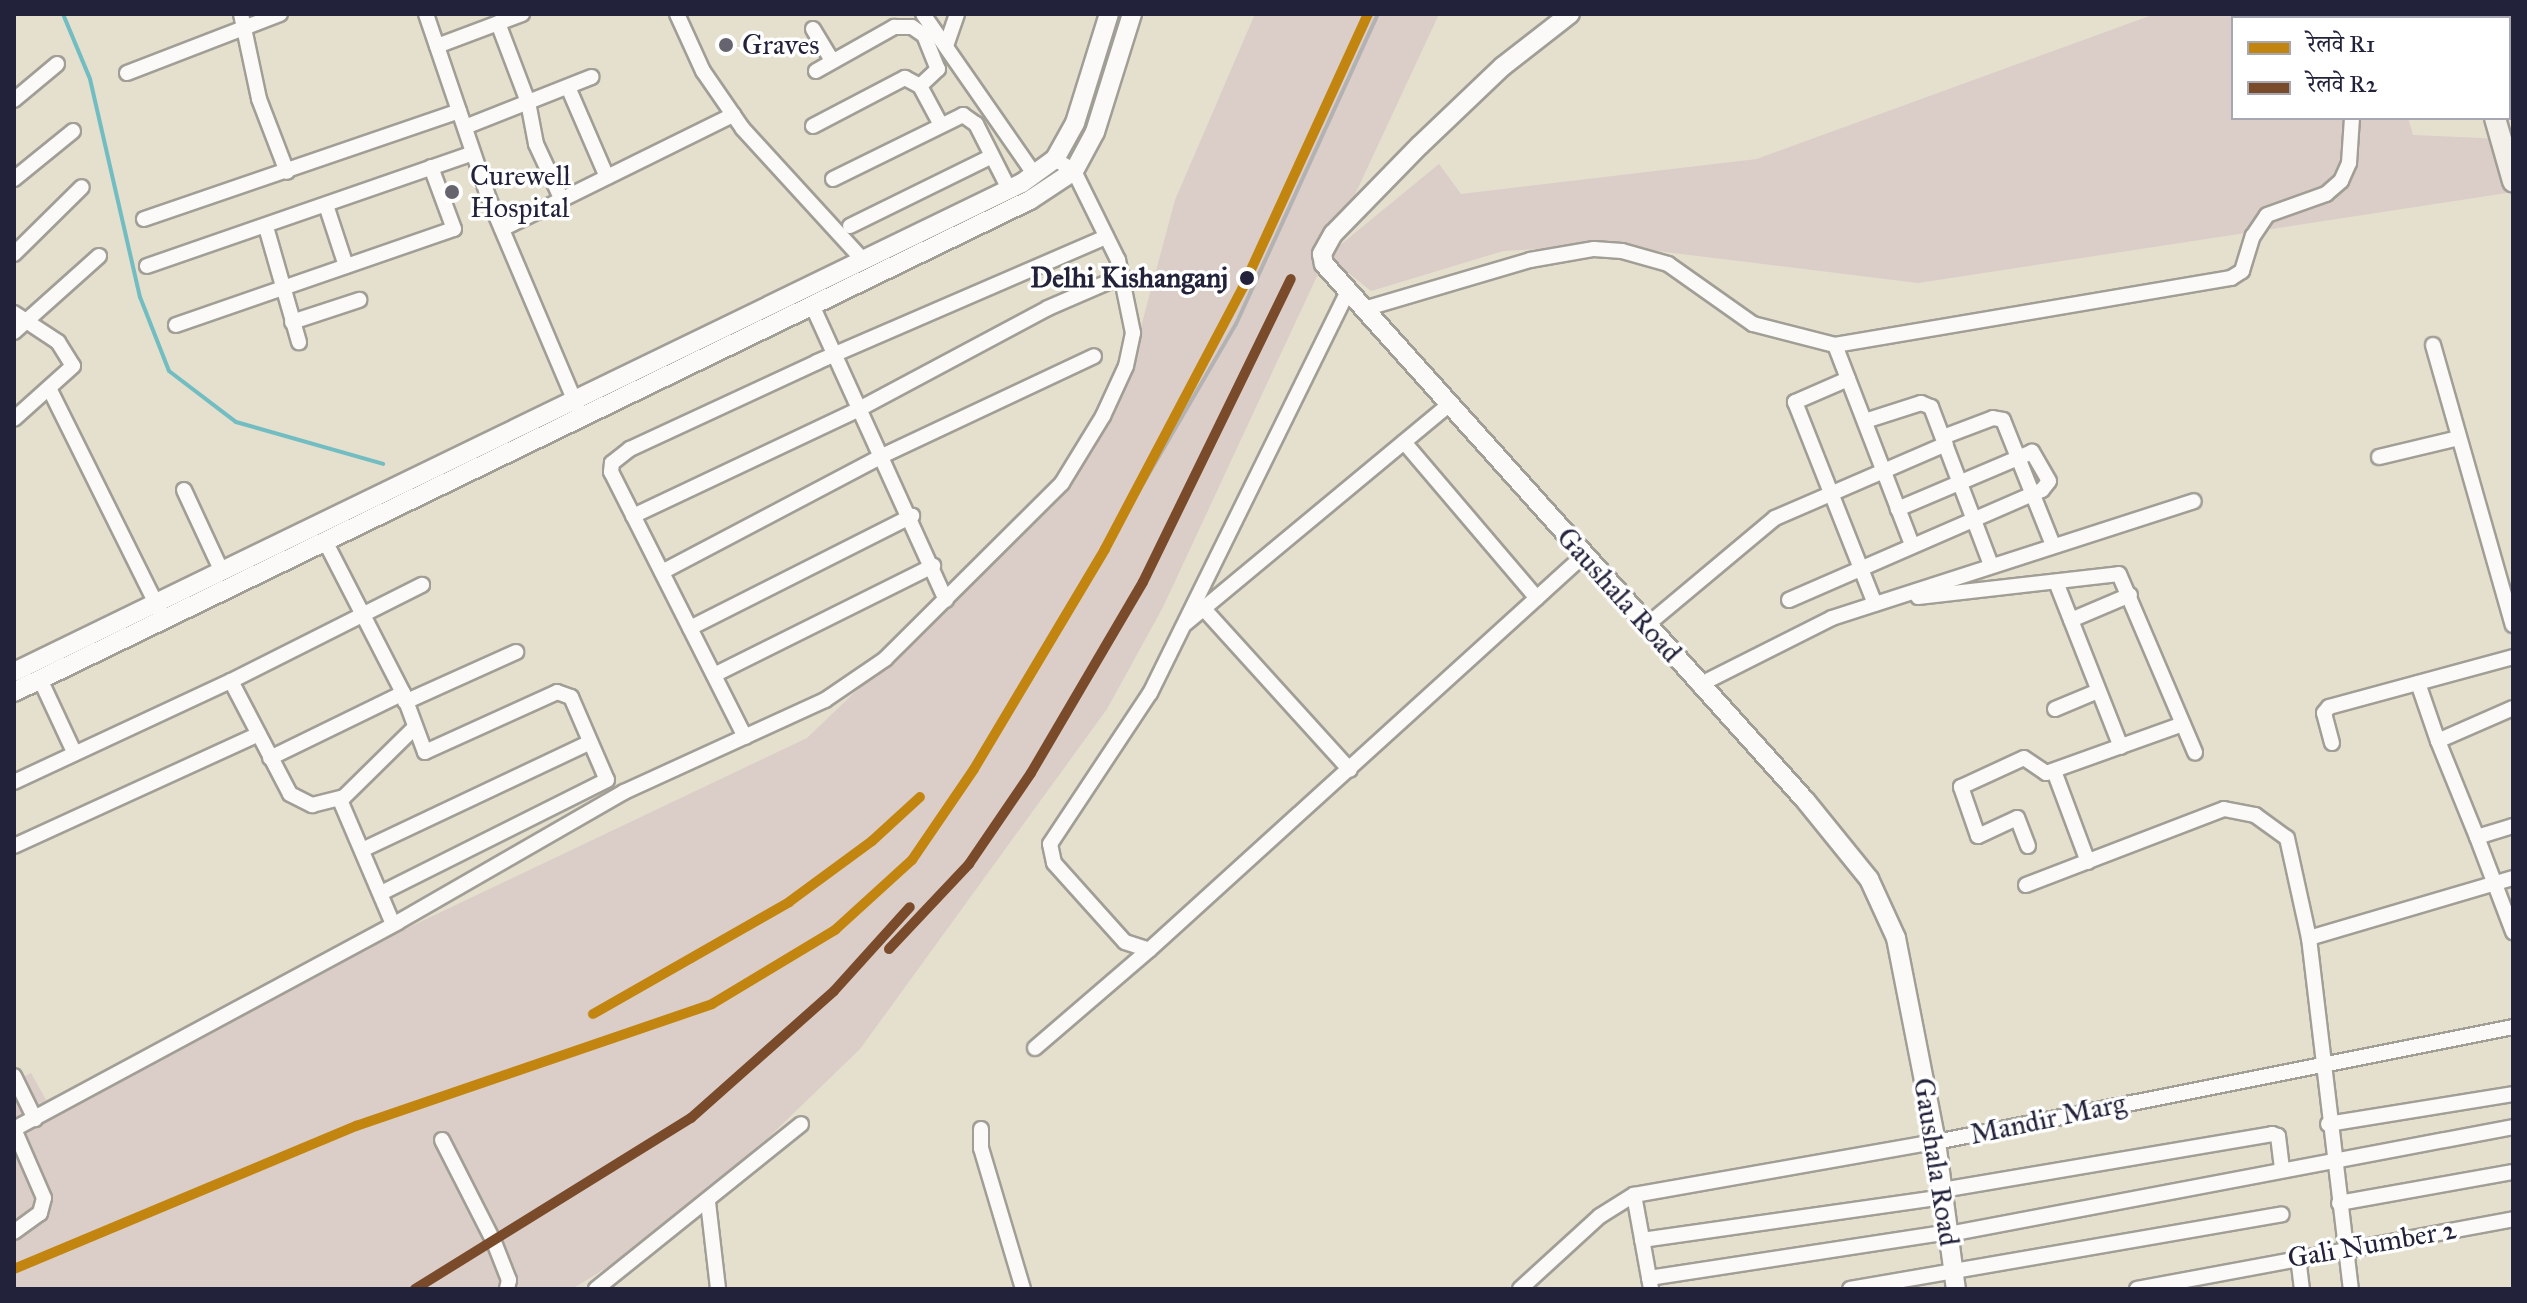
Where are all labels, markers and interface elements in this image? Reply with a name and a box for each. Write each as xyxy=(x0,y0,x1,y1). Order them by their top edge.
legend xyxy=(2231,16,2511,120)
place label: Graves xyxy=(742,28,820,62)
text: रेलवे R1 xyxy=(2307,29,2375,59)
marker: Graves xyxy=(717,36,735,54)
text: रेलवे R2 xyxy=(2307,69,2378,99)
place label: Curewell Hospital xyxy=(470,159,571,225)
marker: Curewell Hospital xyxy=(441,181,463,203)
place label: Delhi Kishanganj xyxy=(1030,261,1228,295)
marker: Delhi Kishanganj xyxy=(1235,266,1259,290)
street label: Gaushala Road xyxy=(1550,521,1688,669)
street label: Gaushala Road xyxy=(1906,1075,1966,1249)
street label: Mandir Marg xyxy=(1967,1086,2129,1152)
street label: Gali Number 2 xyxy=(2285,1213,2459,1275)

